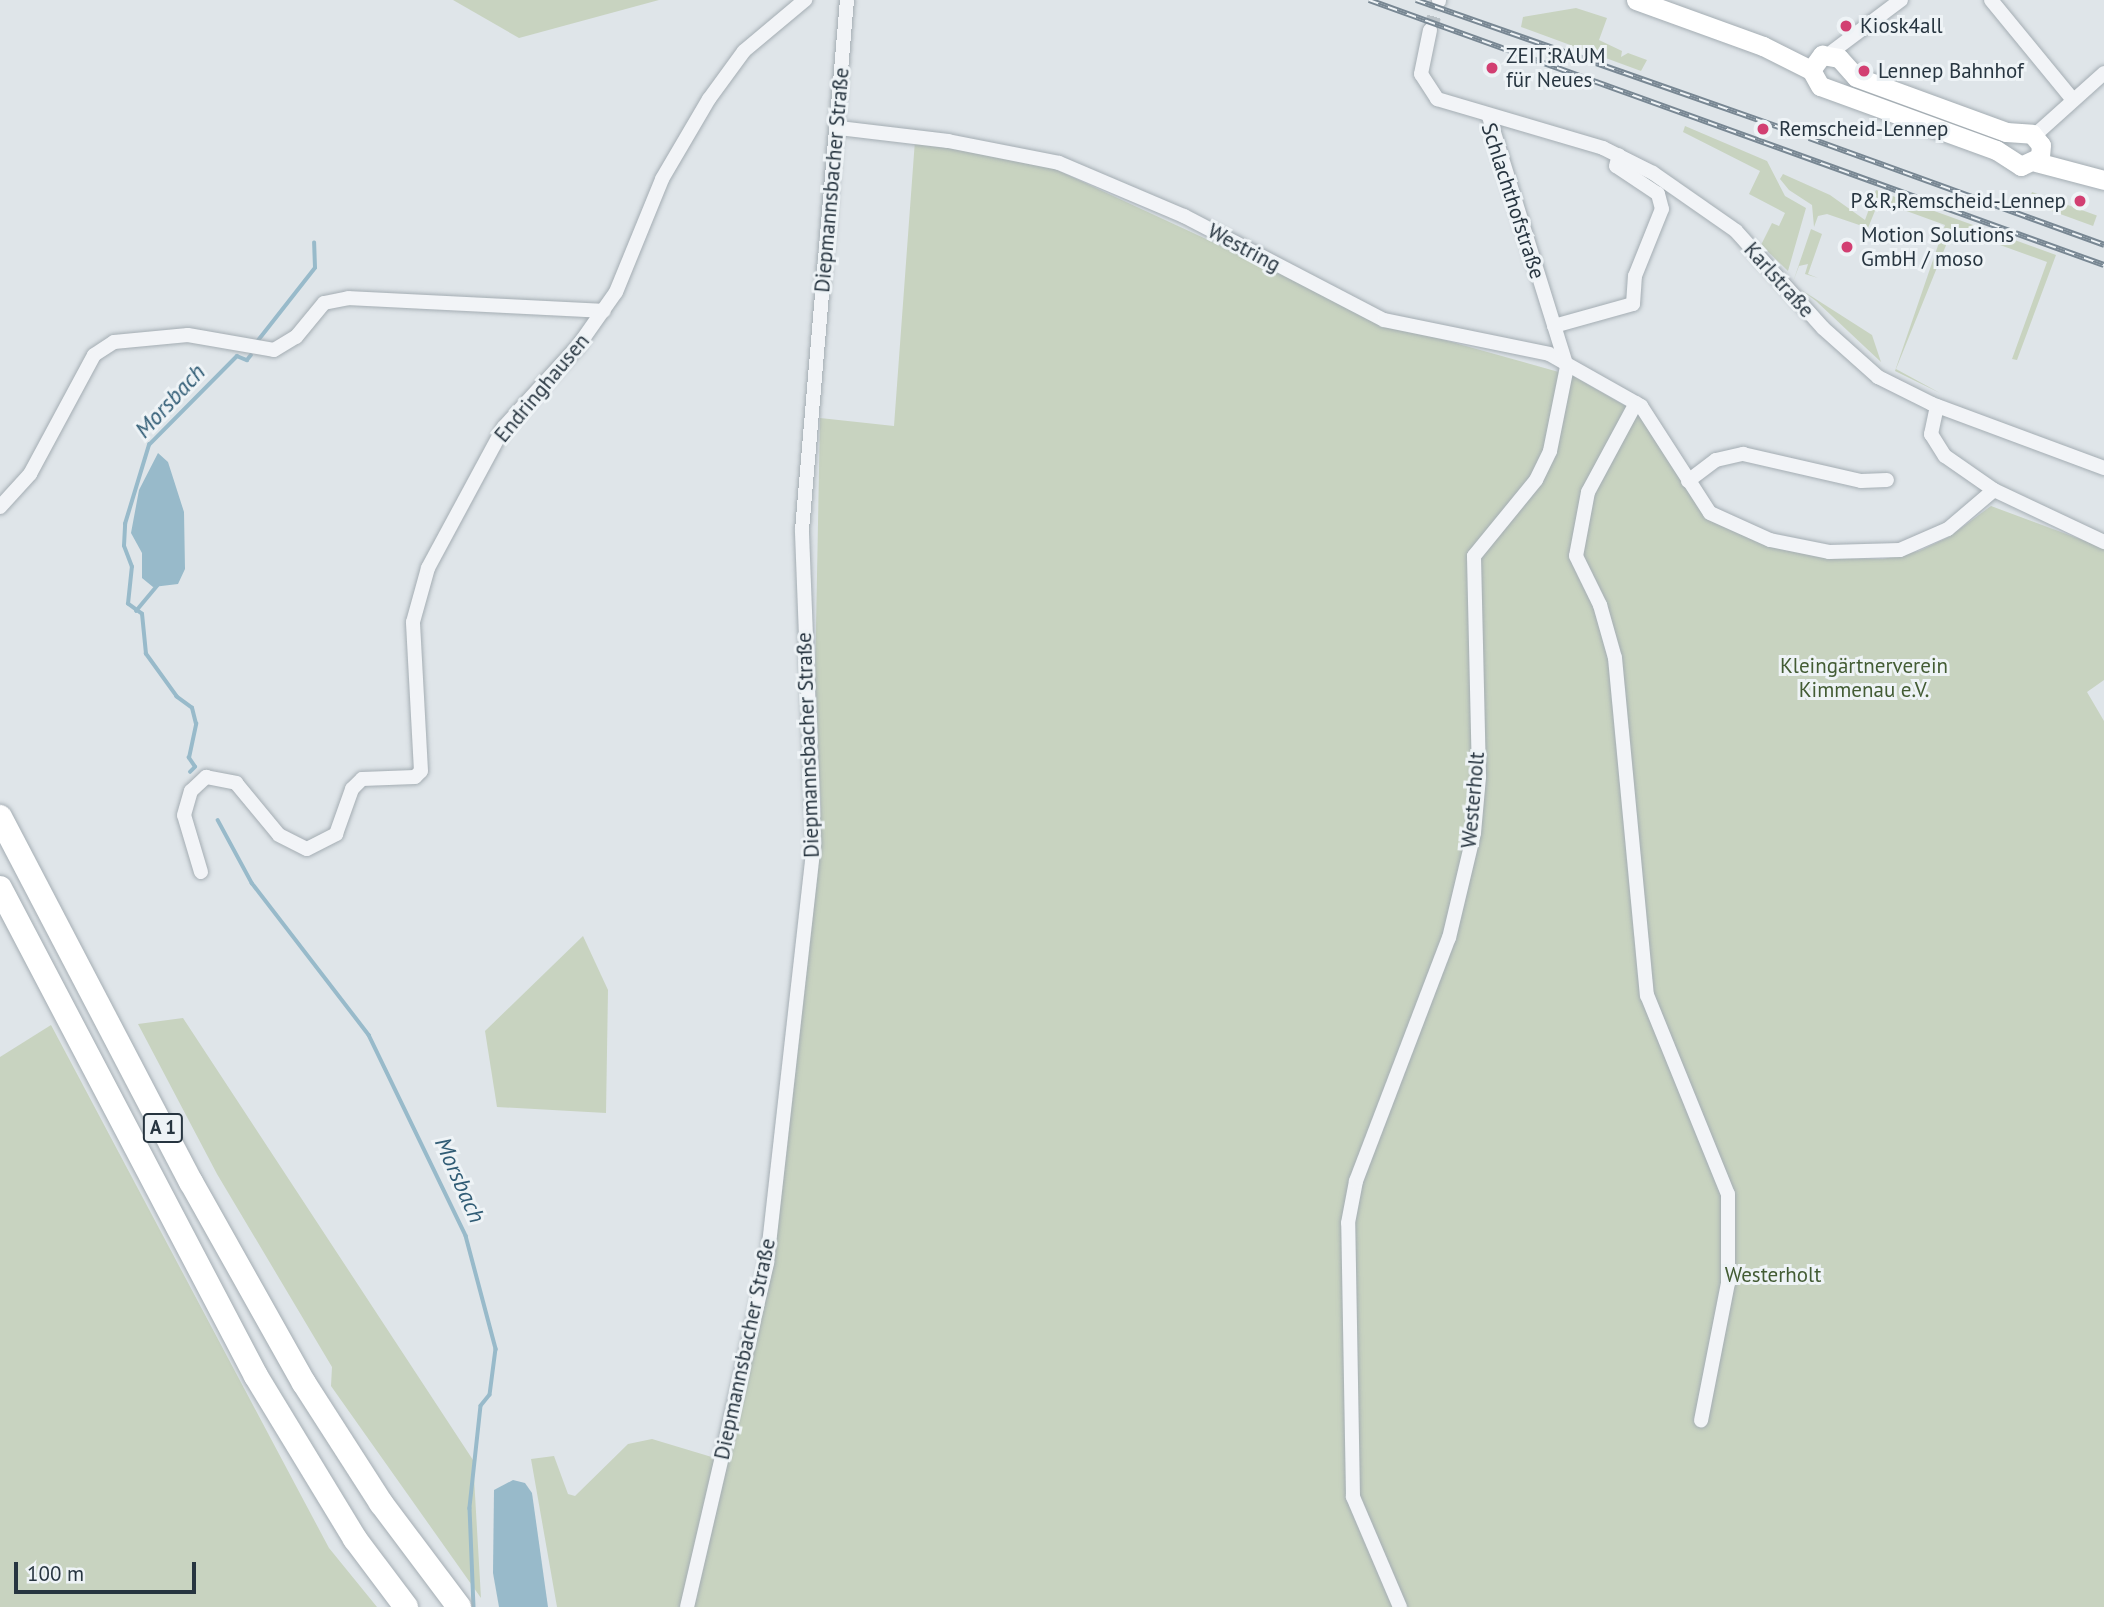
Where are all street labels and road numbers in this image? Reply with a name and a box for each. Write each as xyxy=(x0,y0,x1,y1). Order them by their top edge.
street label: Diepmannsbacher Straße xyxy=(810,66,854,294)
street label: Schlachthofstraße xyxy=(1476,120,1550,282)
street label: Westring xyxy=(1203,218,1285,278)
street label: Karlstraße xyxy=(1739,237,1819,323)
street label: Endringhausen xyxy=(489,329,595,447)
street label: Diepmannsbacher Straße xyxy=(791,632,825,858)
street label: Westerholt xyxy=(1456,751,1490,849)
road number: A 1 xyxy=(142,1112,184,1144)
street label: Diepmannsbacher Straße xyxy=(709,1236,781,1462)

